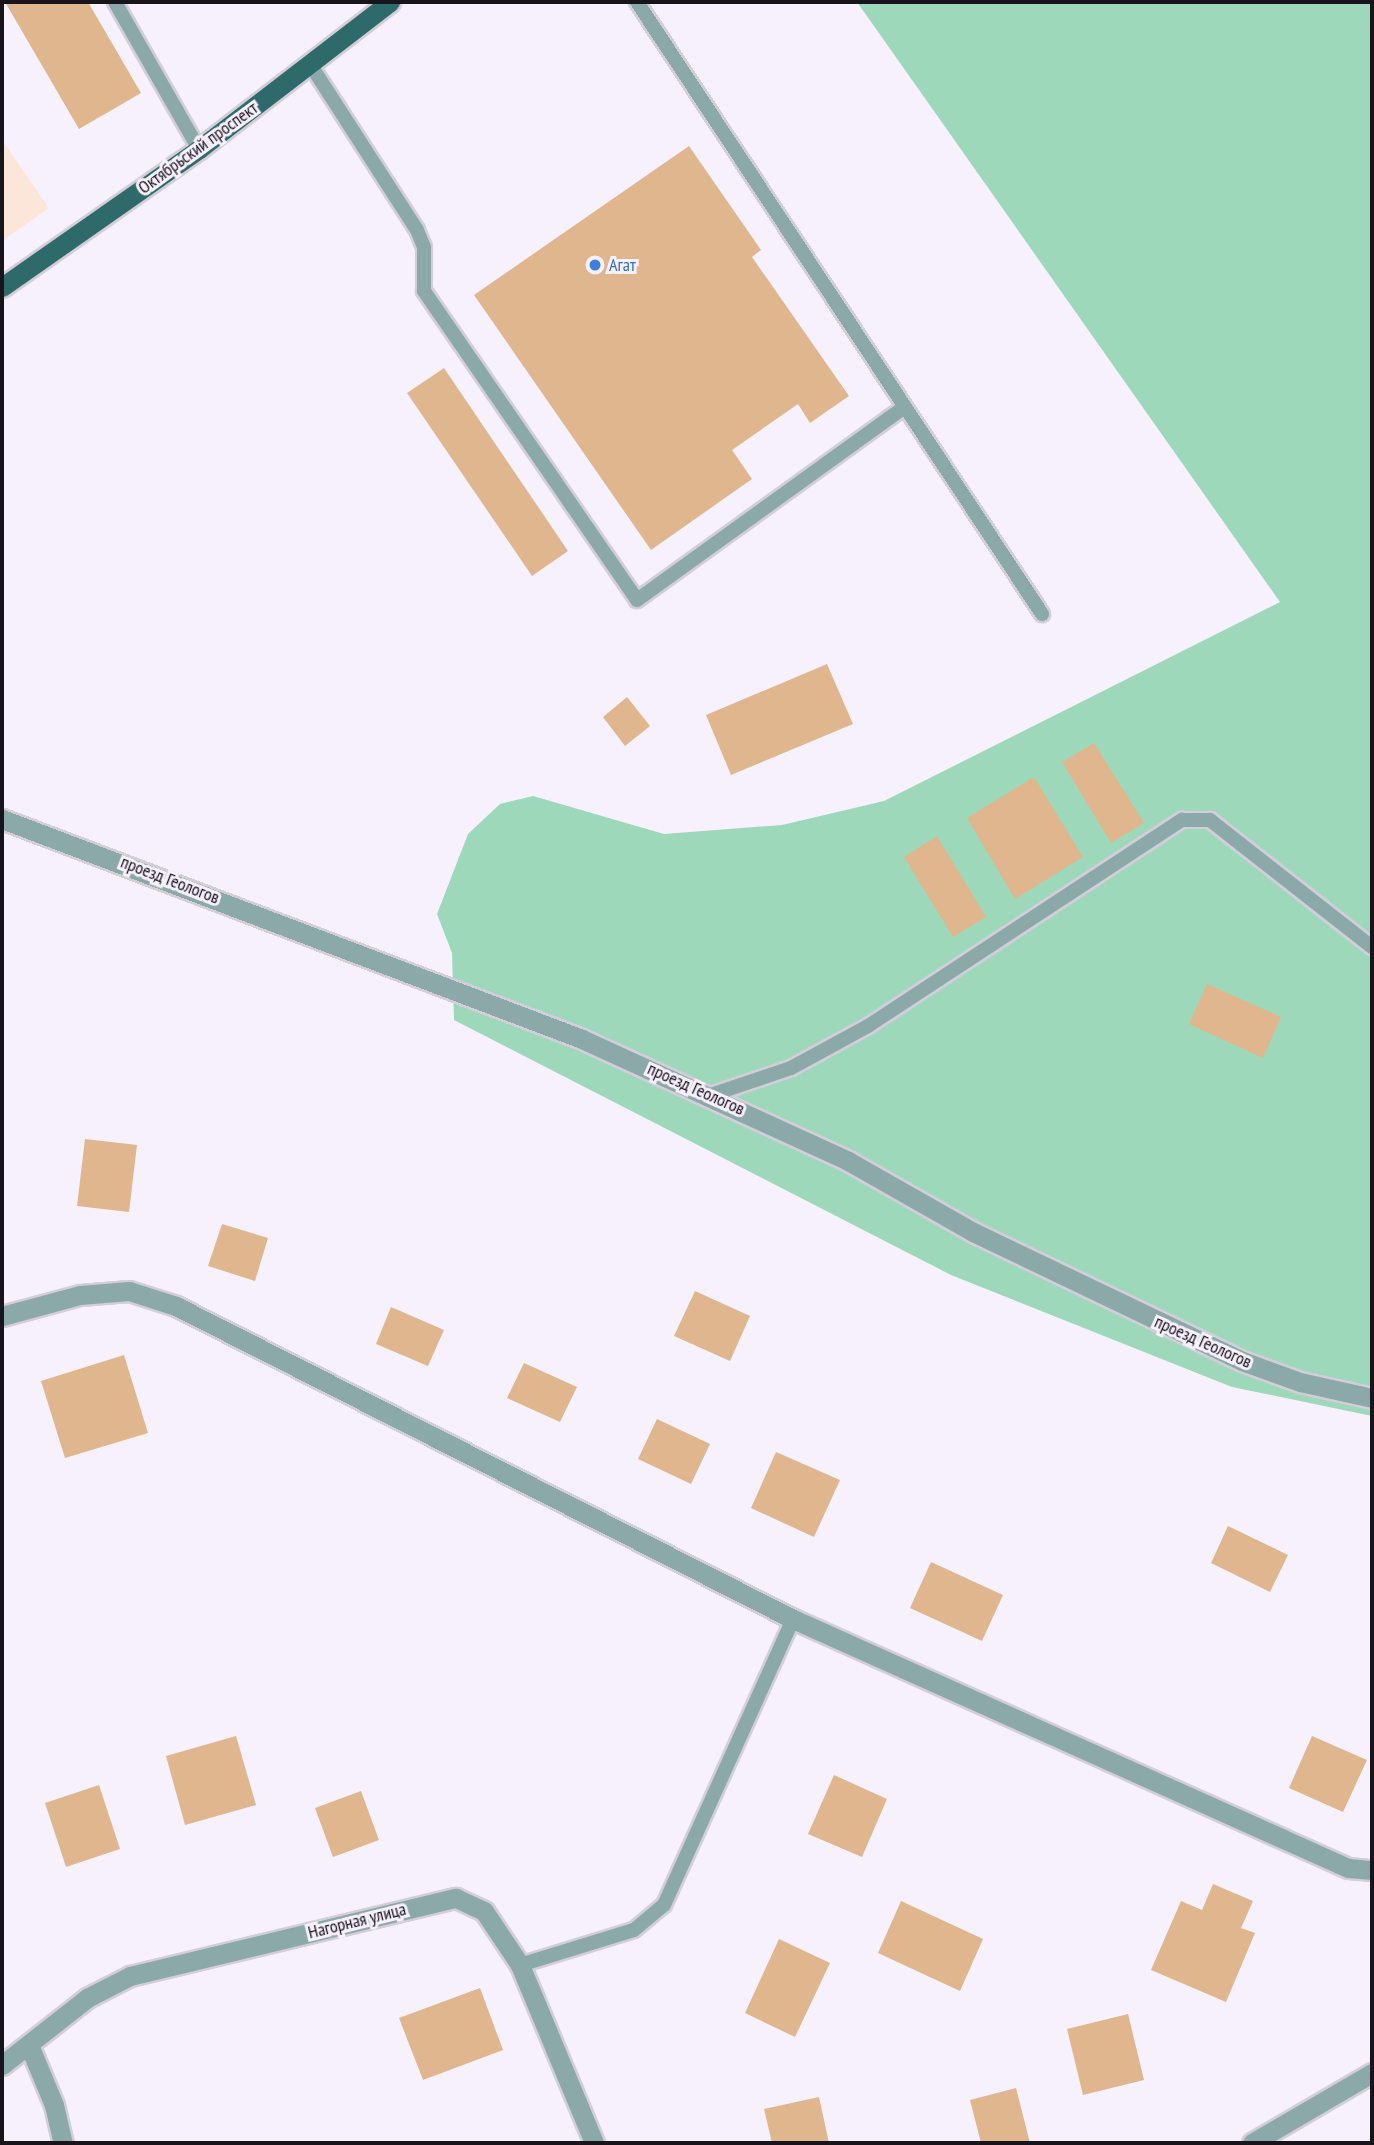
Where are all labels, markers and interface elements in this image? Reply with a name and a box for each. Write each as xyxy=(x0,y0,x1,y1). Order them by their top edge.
street label: Октябрьский проспект xyxy=(134,97,262,199)
place label: Агат xyxy=(609,254,636,276)
marker: Агат xyxy=(587,257,603,273)
street label: проезд Геологов xyxy=(118,851,222,909)
street label: проезд Геологов xyxy=(644,1058,748,1120)
street label: проезд Геологов xyxy=(1151,1311,1255,1373)
street label: Нагорная улица xyxy=(306,1898,408,1944)

